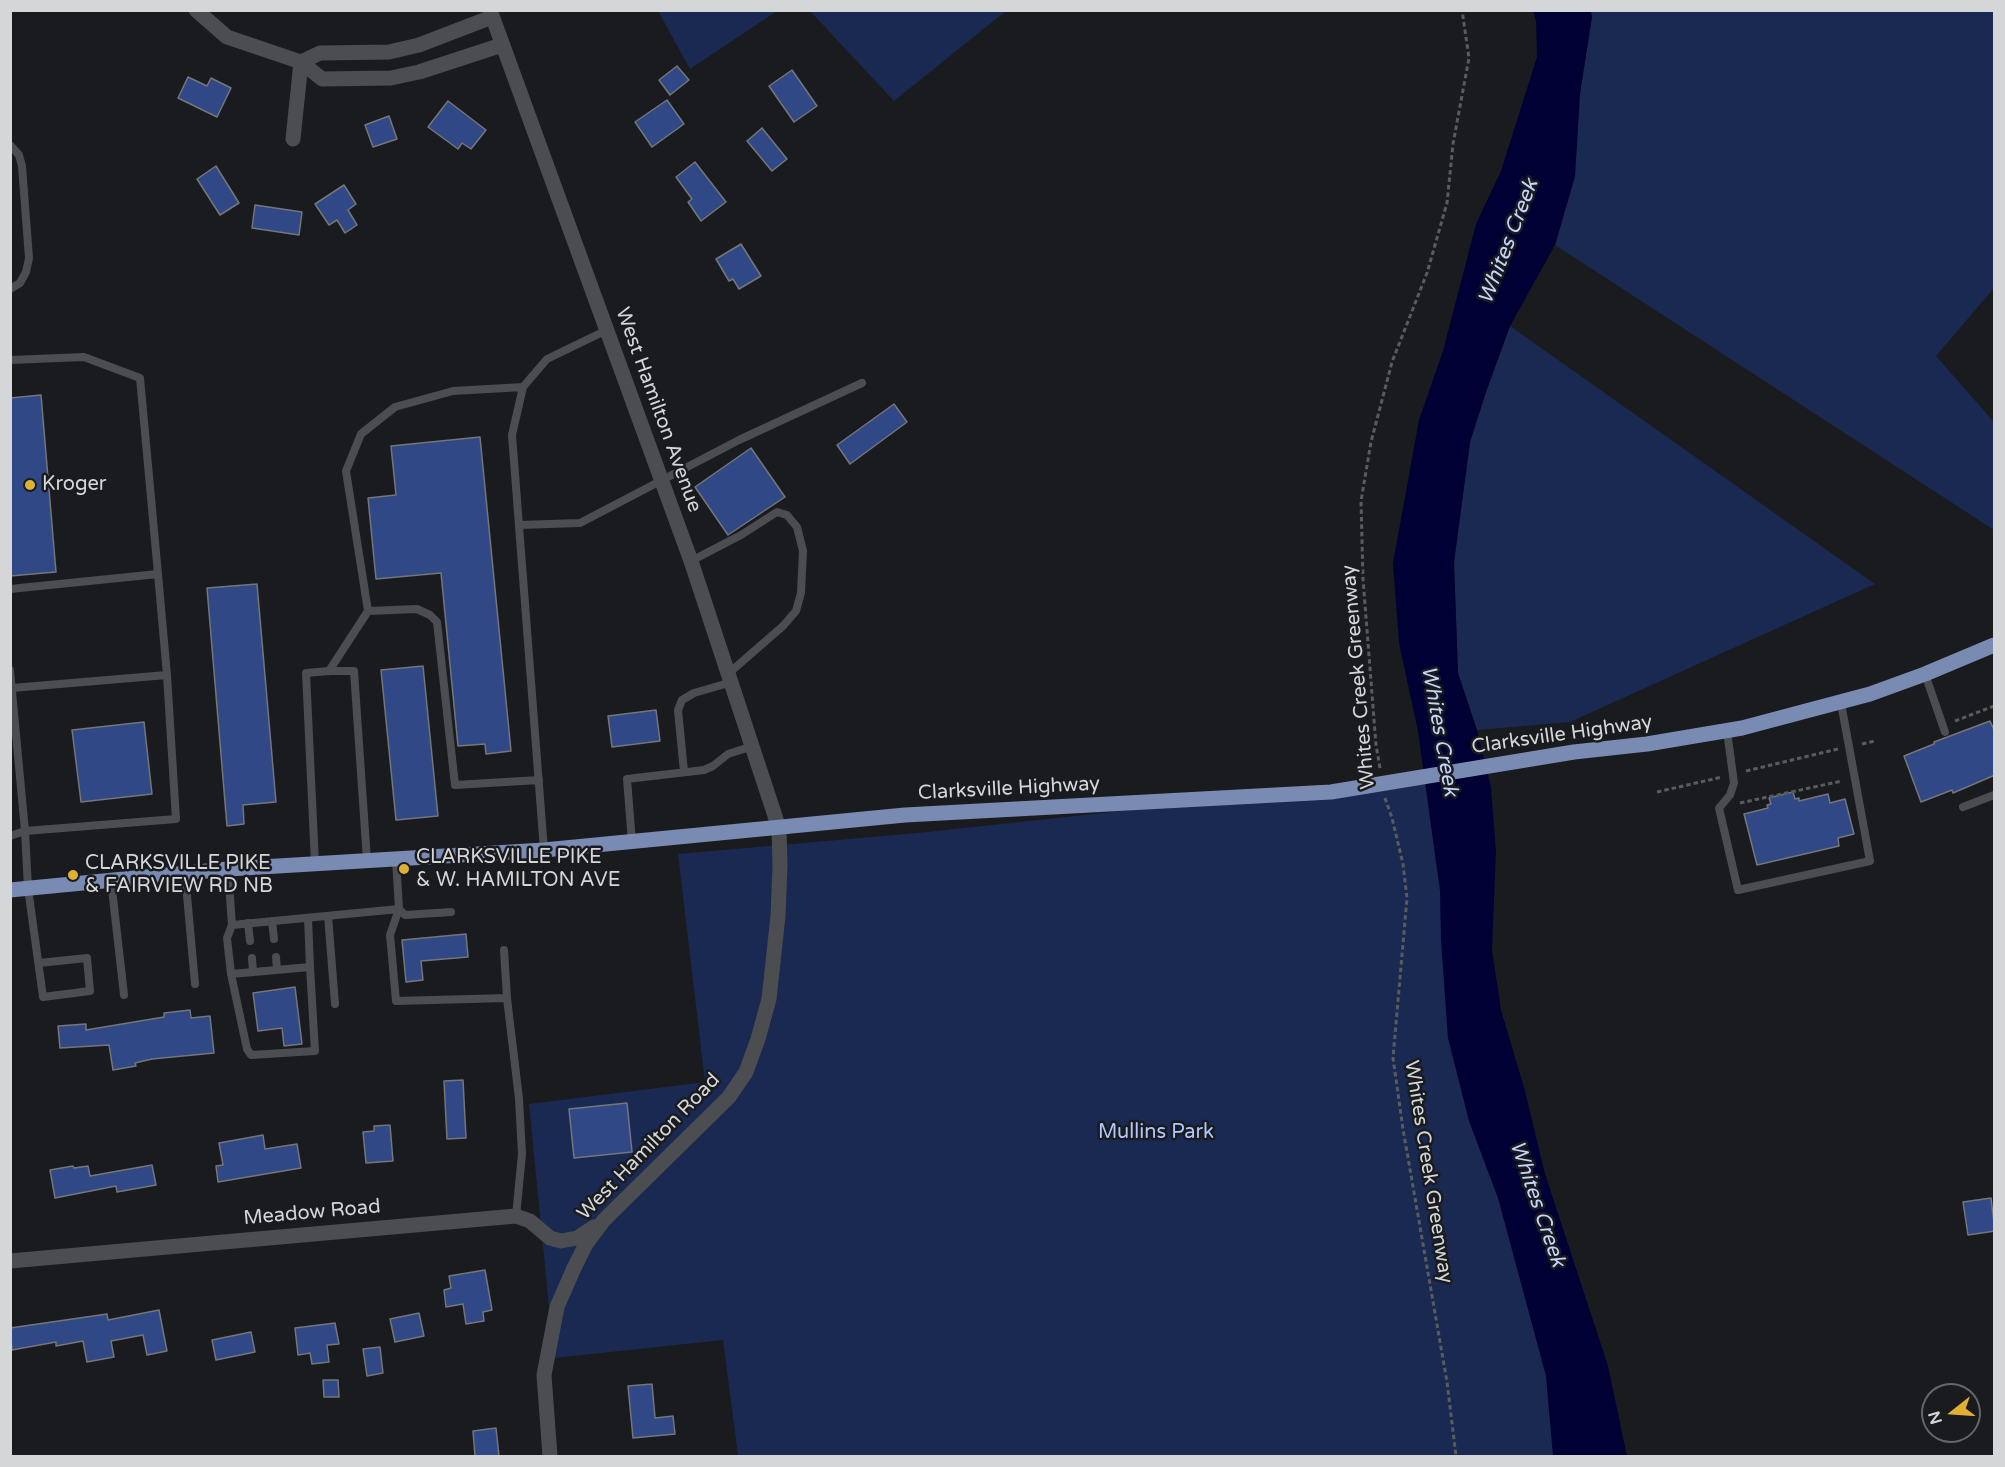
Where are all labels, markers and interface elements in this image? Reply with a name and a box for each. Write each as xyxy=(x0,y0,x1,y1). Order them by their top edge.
water label: Whites Creek xyxy=(1474,176,1544,308)
street label: West Hamilton Avenue xyxy=(610,304,706,516)
place label: Kroger xyxy=(42,473,107,497)
marker: Kroger xyxy=(23,478,37,492)
street label: Whites Creek Greenway xyxy=(1337,564,1381,790)
water label: Whites Creek xyxy=(1415,664,1463,798)
street label: Clarksville Highway xyxy=(1470,710,1654,760)
street label: Clarksville Highway xyxy=(917,772,1101,806)
place label: CLARKSVILLE PIKE & W. HAMILTON AVE xyxy=(416,846,620,893)
place label: CLARKSVILLE PIKE & FAIRVIEW RD NB xyxy=(85,852,273,899)
marker: CLARKSVILLE PIKE & W. HAMILTON AVE xyxy=(397,862,411,876)
marker: CLARKSVILLE PIKE & FAIRVIEW RD NB xyxy=(66,868,80,882)
street label: Whites Creek Greenway xyxy=(1399,1059,1457,1285)
street label: West Hamilton Road xyxy=(573,1069,725,1225)
park label: Mullins Park xyxy=(1098,1121,1214,1145)
water label: Whites Creek xyxy=(1504,1138,1570,1270)
street label: Meadow Road xyxy=(242,1195,382,1231)
north arrow xyxy=(1921,1383,1981,1443)
text: N xyxy=(1924,1409,1947,1427)

